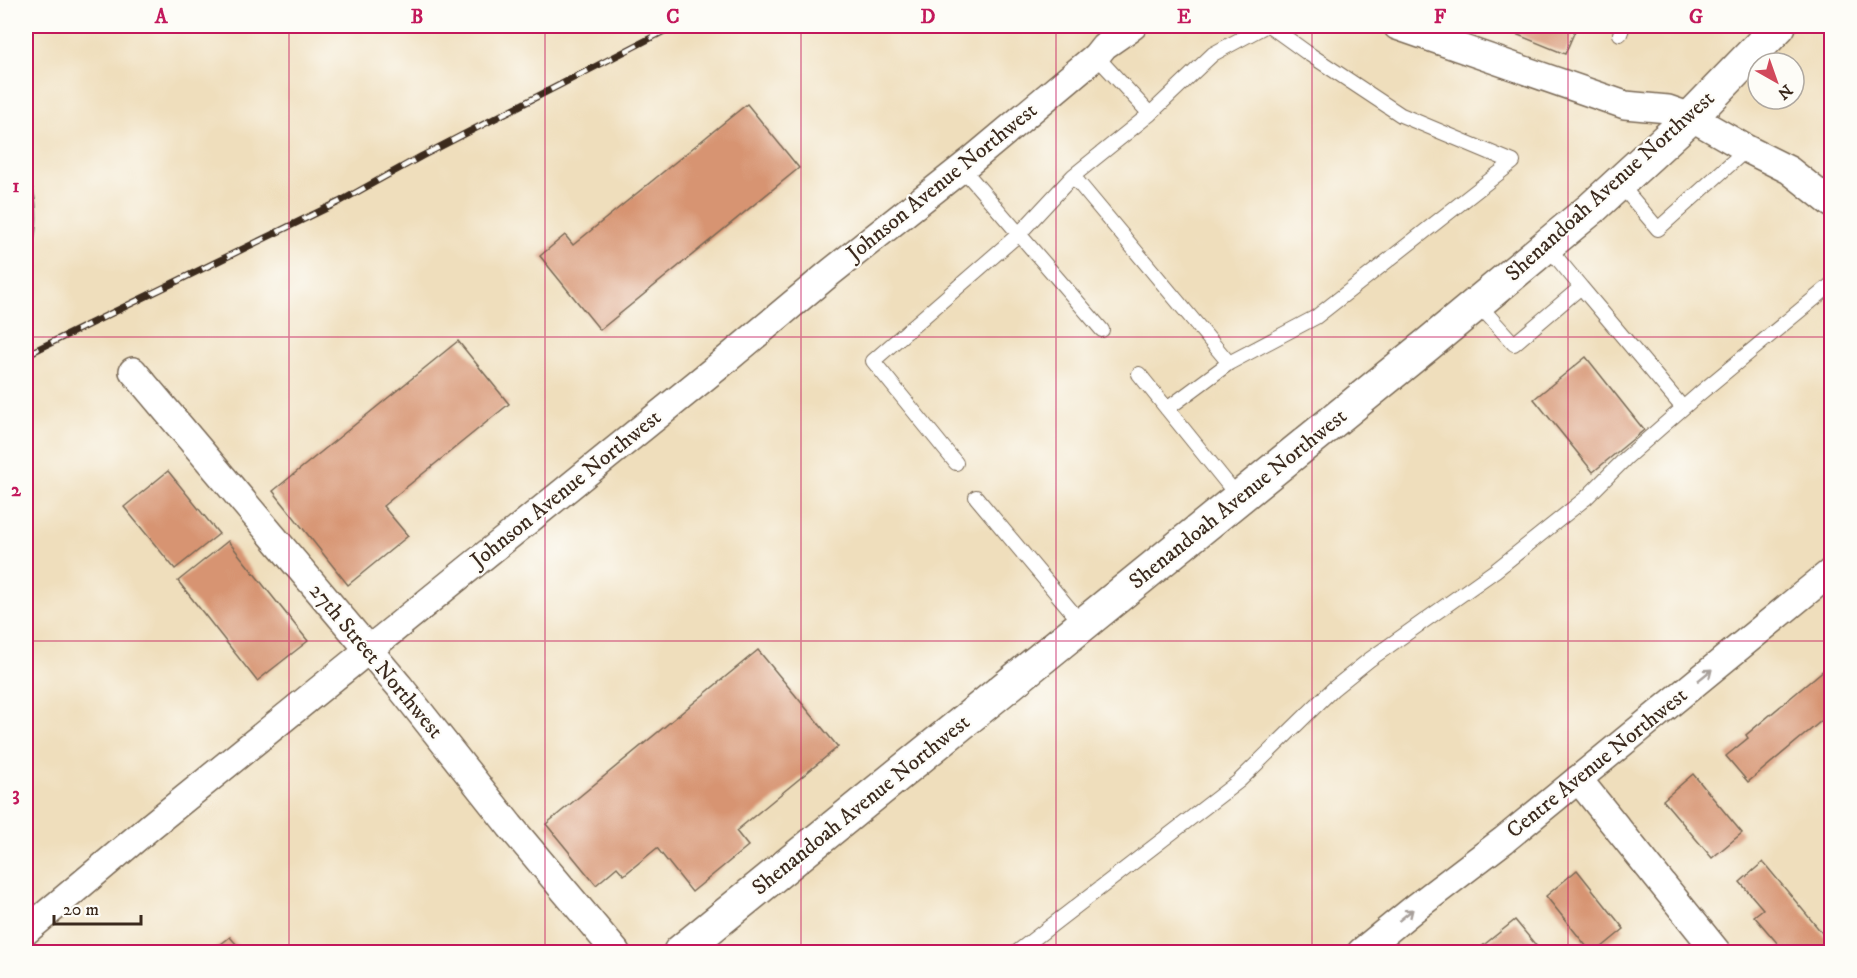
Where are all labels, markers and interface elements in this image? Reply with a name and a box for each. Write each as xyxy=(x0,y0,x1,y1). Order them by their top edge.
text: A xyxy=(154,5,169,30)
text: B xyxy=(411,5,423,30)
text: C xyxy=(666,5,680,30)
text: D xyxy=(921,5,936,30)
text: E xyxy=(1177,5,1191,30)
text: F xyxy=(1434,5,1447,30)
text: G xyxy=(1689,5,1703,30)
north arrow xyxy=(1746,51,1806,111)
text: N xyxy=(1774,80,1796,104)
street label: Shenandoah Avenue Northwest xyxy=(1500,85,1720,287)
street label: Johnson Avenue Northwest xyxy=(840,97,1043,268)
text: 1 xyxy=(12,174,20,199)
street label: Shenandoah Avenue Northwest xyxy=(1124,403,1352,595)
street label: Johnson Avenue Northwest xyxy=(464,404,667,575)
text: 2 xyxy=(11,478,22,503)
street label: 27th Street Northwest xyxy=(303,578,449,744)
one-way arrow xyxy=(1697,668,1713,681)
street label: Centre Avenue Northwest xyxy=(1501,682,1693,844)
street label: Shenandoah Avenue Northwest xyxy=(747,709,975,901)
text: 3 xyxy=(12,782,20,807)
scale bar xyxy=(54,888,141,926)
text: 20 m xyxy=(63,899,99,921)
one-way arrow xyxy=(1398,909,1414,922)

